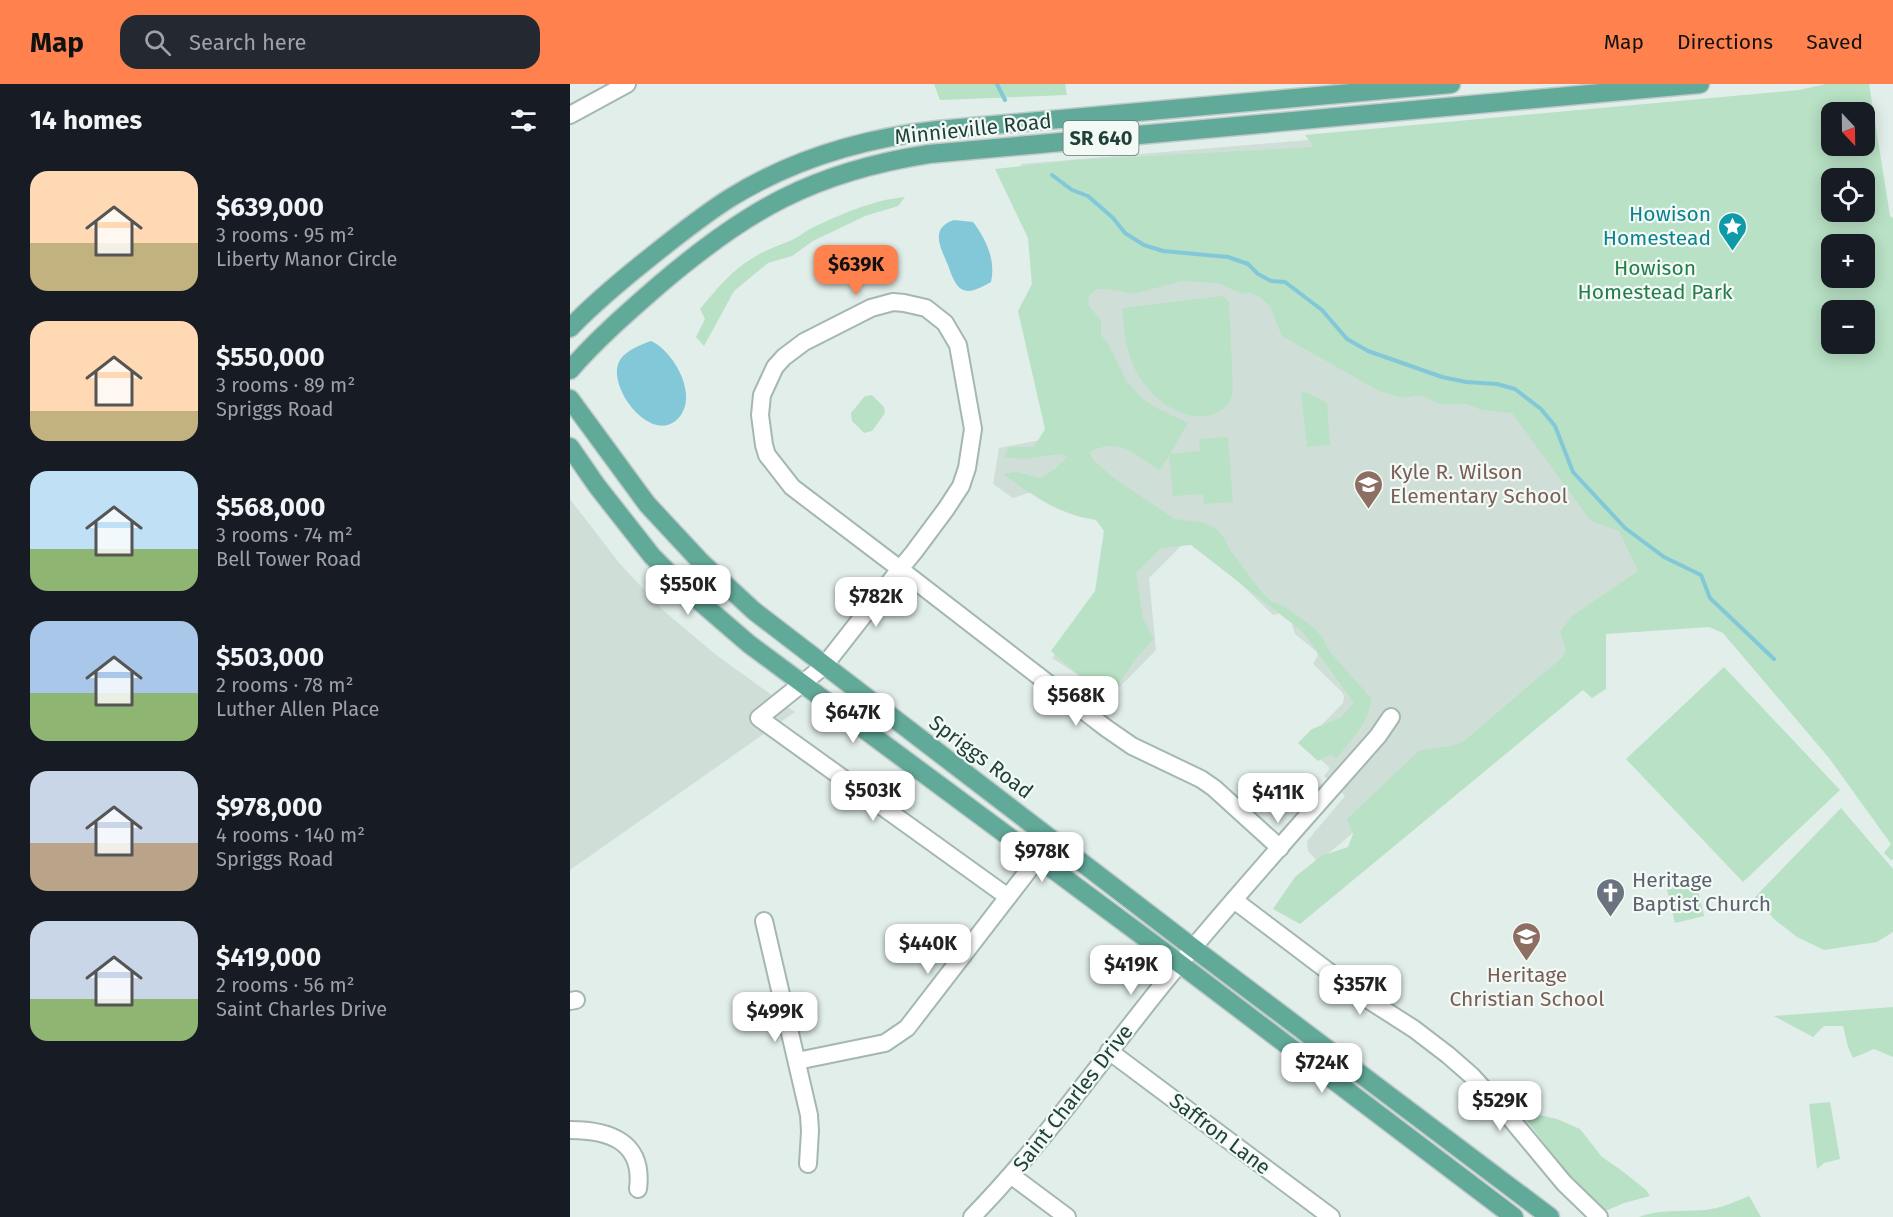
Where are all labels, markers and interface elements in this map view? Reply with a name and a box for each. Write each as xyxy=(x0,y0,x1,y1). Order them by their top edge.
search box xyxy=(120,15,540,69)
text: Map xyxy=(30,26,84,59)
icon: search xyxy=(141,26,174,59)
text: Search here xyxy=(189,29,307,56)
text: Map xyxy=(1604,29,1644,55)
text: Directions xyxy=(1677,29,1773,55)
text: Saved xyxy=(1806,29,1863,55)
north arrow xyxy=(1821,102,1875,156)
map controls xyxy=(1821,102,1875,354)
icon: filters xyxy=(507,104,540,137)
text: 14 homes xyxy=(30,105,142,136)
street label: Minnieville Road xyxy=(893,108,1053,150)
road number: SR 640 xyxy=(1064,121,1138,155)
button: locate xyxy=(1821,168,1875,222)
text: $639,000 xyxy=(216,192,324,223)
icon: home xyxy=(78,195,150,267)
place label: Howison Homestead xyxy=(1603,201,1711,251)
place icon: Howison Homestead xyxy=(1716,210,1748,252)
text: 3 rooms · 95 m² xyxy=(216,223,355,247)
button: + xyxy=(1821,234,1875,288)
pin: $639K xyxy=(814,245,898,296)
text: Liberty Manor Circle xyxy=(216,247,397,271)
text: $639K xyxy=(828,252,884,276)
park label: Howison Homestead Park xyxy=(1577,255,1733,305)
button: − xyxy=(1821,300,1875,354)
text: $550,000 xyxy=(216,342,325,373)
icon: home xyxy=(78,345,150,417)
text: 3 rooms · 89 m² xyxy=(216,373,355,397)
text: Spriggs Road xyxy=(216,397,334,421)
place label: Kyle R. Wilson Elementary School xyxy=(1390,459,1568,509)
school or university icon: Kyle R. Wilson Elementary School xyxy=(1353,468,1385,510)
text: $568,000 xyxy=(216,492,326,523)
icon: home xyxy=(78,495,150,567)
text: 3 rooms · 74 m² xyxy=(216,523,353,547)
text: Bell Tower Road xyxy=(216,547,361,571)
pin: $550K xyxy=(646,565,730,616)
text: $550K xyxy=(660,572,716,596)
pin: $782K xyxy=(834,577,918,628)
text: $782K xyxy=(849,584,903,608)
text: $503,000 xyxy=(216,642,324,673)
icon: home xyxy=(78,645,150,717)
text: 2 rooms · 78 m² xyxy=(216,673,353,697)
pin: $568K xyxy=(1034,676,1118,727)
text: $568K xyxy=(1047,683,1105,707)
pin: $647K xyxy=(811,693,895,744)
text: Luther Allen Place xyxy=(216,697,379,721)
text: $647K xyxy=(825,700,881,724)
street label: Spriggs Road xyxy=(924,709,1038,805)
pin: $503K xyxy=(831,771,915,822)
pin: $411K xyxy=(1236,773,1320,824)
text: $503K xyxy=(845,778,901,802)
text: $411K xyxy=(1252,780,1304,804)
text: $978,000 xyxy=(216,792,322,823)
icon: home xyxy=(78,795,150,867)
text: 4 rooms · 140 m² xyxy=(216,823,365,847)
pin: $978K xyxy=(1000,832,1084,883)
text: $978K xyxy=(1015,839,1069,863)
text: Spriggs Road xyxy=(216,847,334,871)
place label: Heritage Baptist Church xyxy=(1632,867,1771,917)
church icon: Heritage Baptist Church xyxy=(1595,876,1627,918)
school or university icon: Heritage Christian School xyxy=(1511,920,1543,962)
pin: $440K xyxy=(886,924,970,975)
text: $440K xyxy=(899,931,957,955)
text: $419,000 xyxy=(216,942,321,973)
icon: home xyxy=(78,945,150,1017)
pin: $419K xyxy=(1089,945,1173,996)
text: $419K xyxy=(1104,952,1158,976)
place label: Heritage Christian School xyxy=(1450,962,1604,1012)
pin: $357K xyxy=(1318,965,1402,1016)
text: $357K xyxy=(1333,972,1387,996)
text: 2 rooms · 56 m² xyxy=(216,973,355,997)
pin: $499K xyxy=(733,992,817,1043)
text: Saint Charles Drive xyxy=(216,997,387,1021)
text: $499K xyxy=(747,999,803,1023)
street label: Saint Charles Drive xyxy=(1007,1019,1139,1177)
pin: $724K xyxy=(1280,1043,1364,1094)
text: $724K xyxy=(1295,1050,1349,1074)
pin: $529K xyxy=(1458,1081,1542,1132)
street label: Saffron Lane xyxy=(1164,1088,1276,1180)
text: $529K xyxy=(1472,1088,1528,1112)

